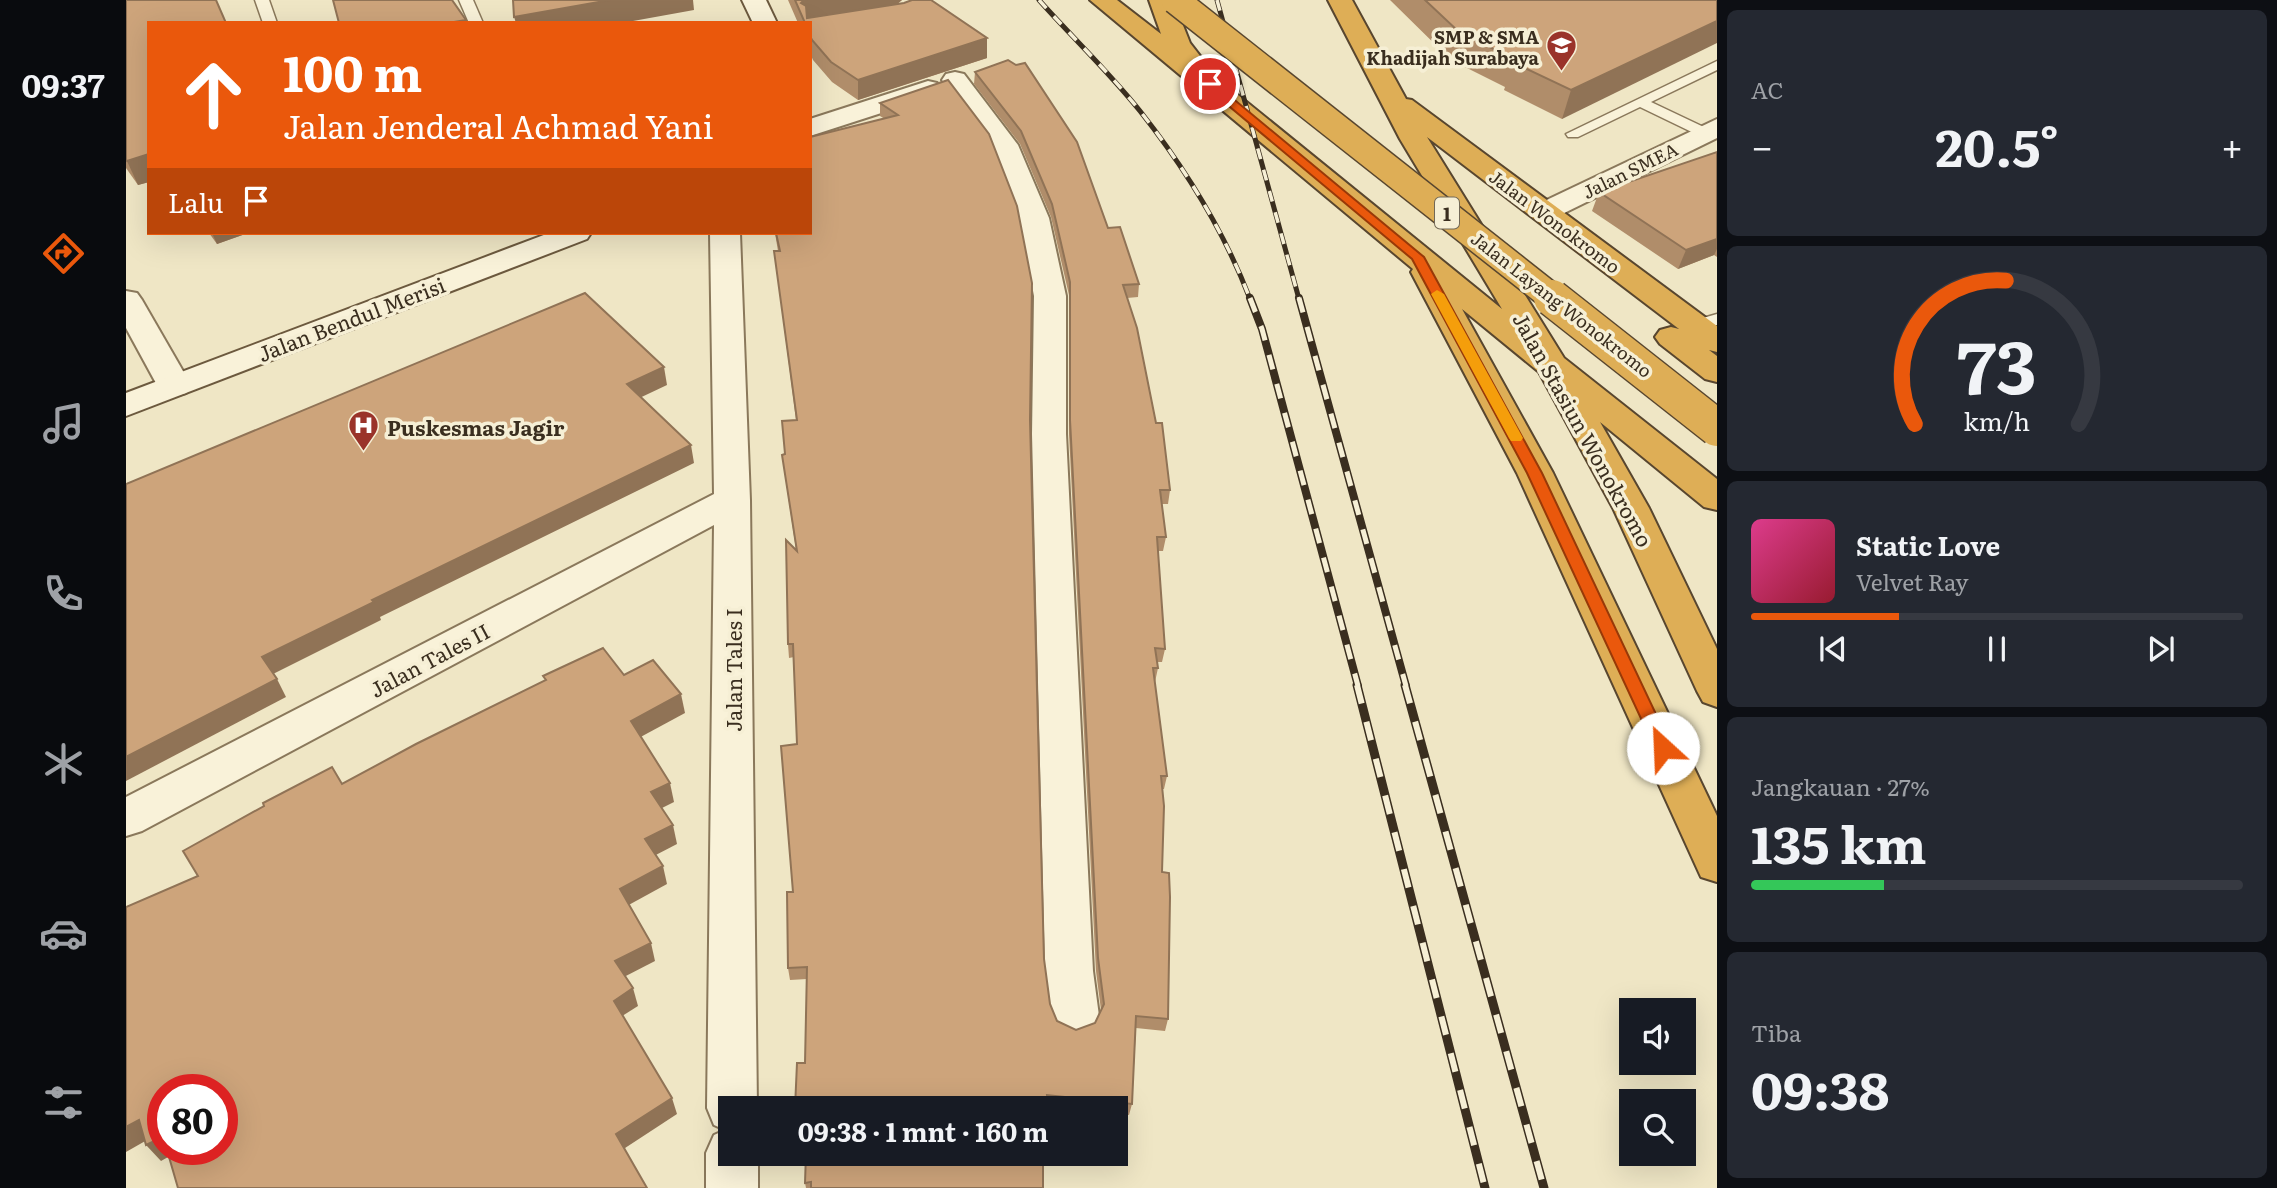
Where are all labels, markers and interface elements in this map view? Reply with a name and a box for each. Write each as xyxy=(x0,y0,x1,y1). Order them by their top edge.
place label: SMP & SMA Khadijah Surabaya xyxy=(1366,23,1540,71)
school or university icon: SMP & SMA Khadijah Surabaya xyxy=(1545,29,1579,73)
text: 100 m xyxy=(283,34,422,107)
icon: ahead xyxy=(168,49,259,140)
pin xyxy=(1180,54,1240,114)
text: 09:37 xyxy=(21,60,105,108)
icon: arrive xyxy=(1191,65,1229,103)
text: AC xyxy=(1751,72,1784,106)
text: Jalan Jenderal Achmad Yani xyxy=(283,101,713,149)
text: 20.5° xyxy=(1935,106,2059,183)
text: − xyxy=(1751,116,1773,173)
text: + xyxy=(2221,116,2243,173)
street label: Jalan SMEA xyxy=(1578,135,1682,205)
street label: Jalan Wonokromo xyxy=(1484,163,1626,279)
text: Lalu xyxy=(168,182,223,221)
icon: arrive xyxy=(237,182,275,220)
road number: 1 xyxy=(1435,197,1459,228)
street label: Jalan Layang Wonokromo xyxy=(1466,225,1658,383)
icon: directions xyxy=(39,229,88,278)
street label: Jalan Bendul Merisi xyxy=(253,268,449,368)
street label: Jalan Stasiun Wonokromo xyxy=(1506,306,1662,552)
text: 73 xyxy=(1957,309,2037,417)
icon: music xyxy=(39,399,88,448)
text: km/h xyxy=(1964,402,2030,439)
hospital icon: Puskesmas Jagir xyxy=(347,409,381,453)
place label: Puskesmas Jagir xyxy=(387,411,565,442)
text: Static Love xyxy=(1856,525,2000,564)
text: Velvet Ray xyxy=(1856,564,1968,598)
icon: phone xyxy=(39,569,88,618)
street label: Jalan Tales I xyxy=(717,608,748,732)
street label: Jalan Tales II xyxy=(363,614,495,704)
icon: previous xyxy=(1814,630,1852,668)
icon: pause xyxy=(1978,630,2016,668)
icon: next xyxy=(2142,630,2180,668)
position arrow xyxy=(1626,711,1700,785)
icon: climate xyxy=(39,739,88,788)
text: Jangkauan · 27% xyxy=(1751,769,1930,803)
text: 135 km xyxy=(1751,803,1927,880)
icon: car xyxy=(39,909,88,958)
map controls xyxy=(1619,998,1696,1166)
button: sound xyxy=(1619,998,1696,1075)
text: Tiba xyxy=(1751,1015,1801,1049)
text: 09:38 xyxy=(1751,1049,1889,1126)
speed limit sign: 80 xyxy=(147,1074,238,1165)
icon: filters xyxy=(39,1078,88,1127)
button: search xyxy=(1619,1089,1696,1166)
text: 09:38 · 1 mnt · 160 m xyxy=(798,1111,1048,1150)

